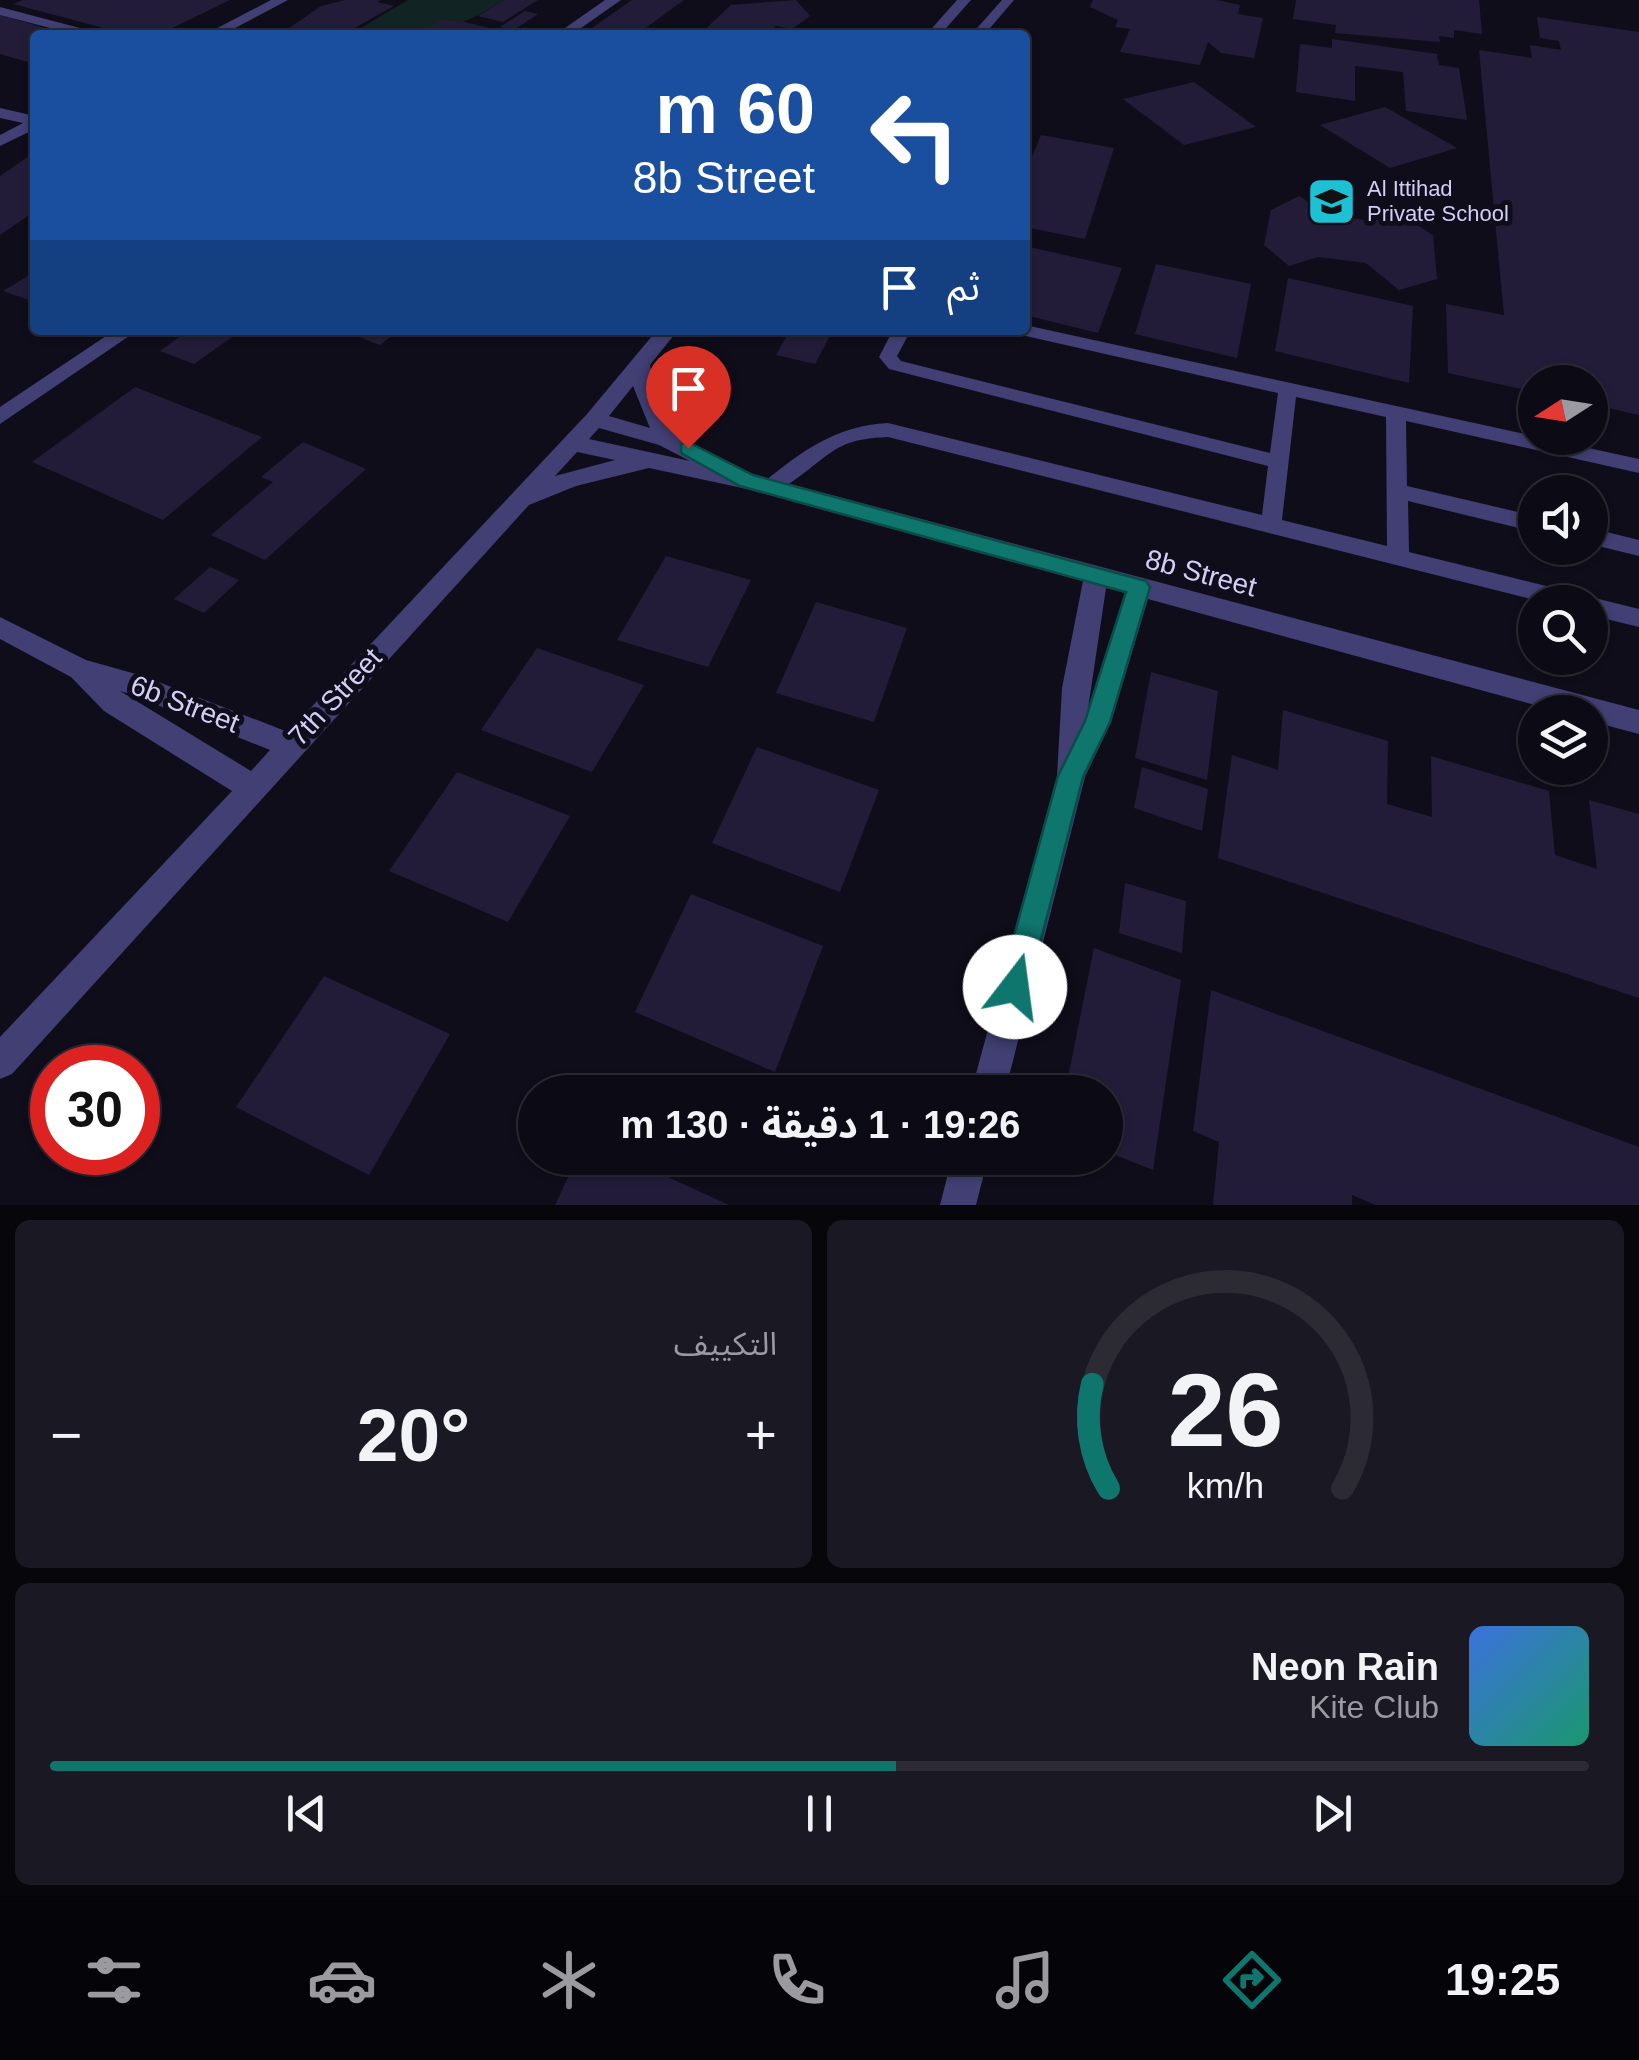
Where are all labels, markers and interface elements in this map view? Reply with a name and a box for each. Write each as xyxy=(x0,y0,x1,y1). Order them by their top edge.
text: 60 m xyxy=(655,70,815,148)
icon: left xyxy=(850,70,980,200)
text: 8b Street xyxy=(632,152,815,203)
school or university icon: Al Ittihad Private School xyxy=(1306,175,1358,227)
place label: Al Ittihad Private School xyxy=(1367,176,1509,226)
icon: arrive xyxy=(872,260,927,315)
text: ثم xyxy=(947,266,980,308)
pin xyxy=(646,346,731,449)
icon: arrive xyxy=(661,361,716,416)
north arrow xyxy=(1518,365,1608,455)
map controls xyxy=(1518,365,1608,785)
button: sound xyxy=(1518,475,1608,565)
street label: 8b Street xyxy=(1142,543,1260,603)
button: search xyxy=(1518,585,1608,675)
street label: 7th Street xyxy=(282,642,388,752)
street label: 6b Street xyxy=(126,669,244,739)
button: layers xyxy=(1518,695,1608,785)
position arrow xyxy=(963,935,1067,1039)
speed limit sign: 30 xyxy=(30,1045,160,1175)
text: 19:26 · 1 دقيقة · 130 m xyxy=(621,1104,1020,1146)
text: التكييف xyxy=(674,1326,777,1362)
text: 26 xyxy=(1168,1352,1283,1468)
text: 20° xyxy=(357,1393,470,1477)
text: − xyxy=(50,1404,82,1466)
text: + xyxy=(745,1404,777,1466)
text: km/h xyxy=(1187,1466,1264,1506)
text: Neon Rain xyxy=(1251,1646,1439,1688)
text: Kite Club xyxy=(1309,1689,1439,1725)
icon: previous xyxy=(279,1786,334,1841)
icon: pause xyxy=(792,1786,847,1841)
icon: next xyxy=(1305,1786,1360,1841)
icon: filters xyxy=(79,1945,149,2015)
icon: car xyxy=(307,1945,377,2015)
icon: climate xyxy=(534,1945,604,2015)
icon: phone xyxy=(762,1945,832,2015)
icon: music xyxy=(990,1945,1060,2015)
icon: directions xyxy=(1217,1945,1287,2015)
text: 19:25 xyxy=(1445,1954,1560,2005)

